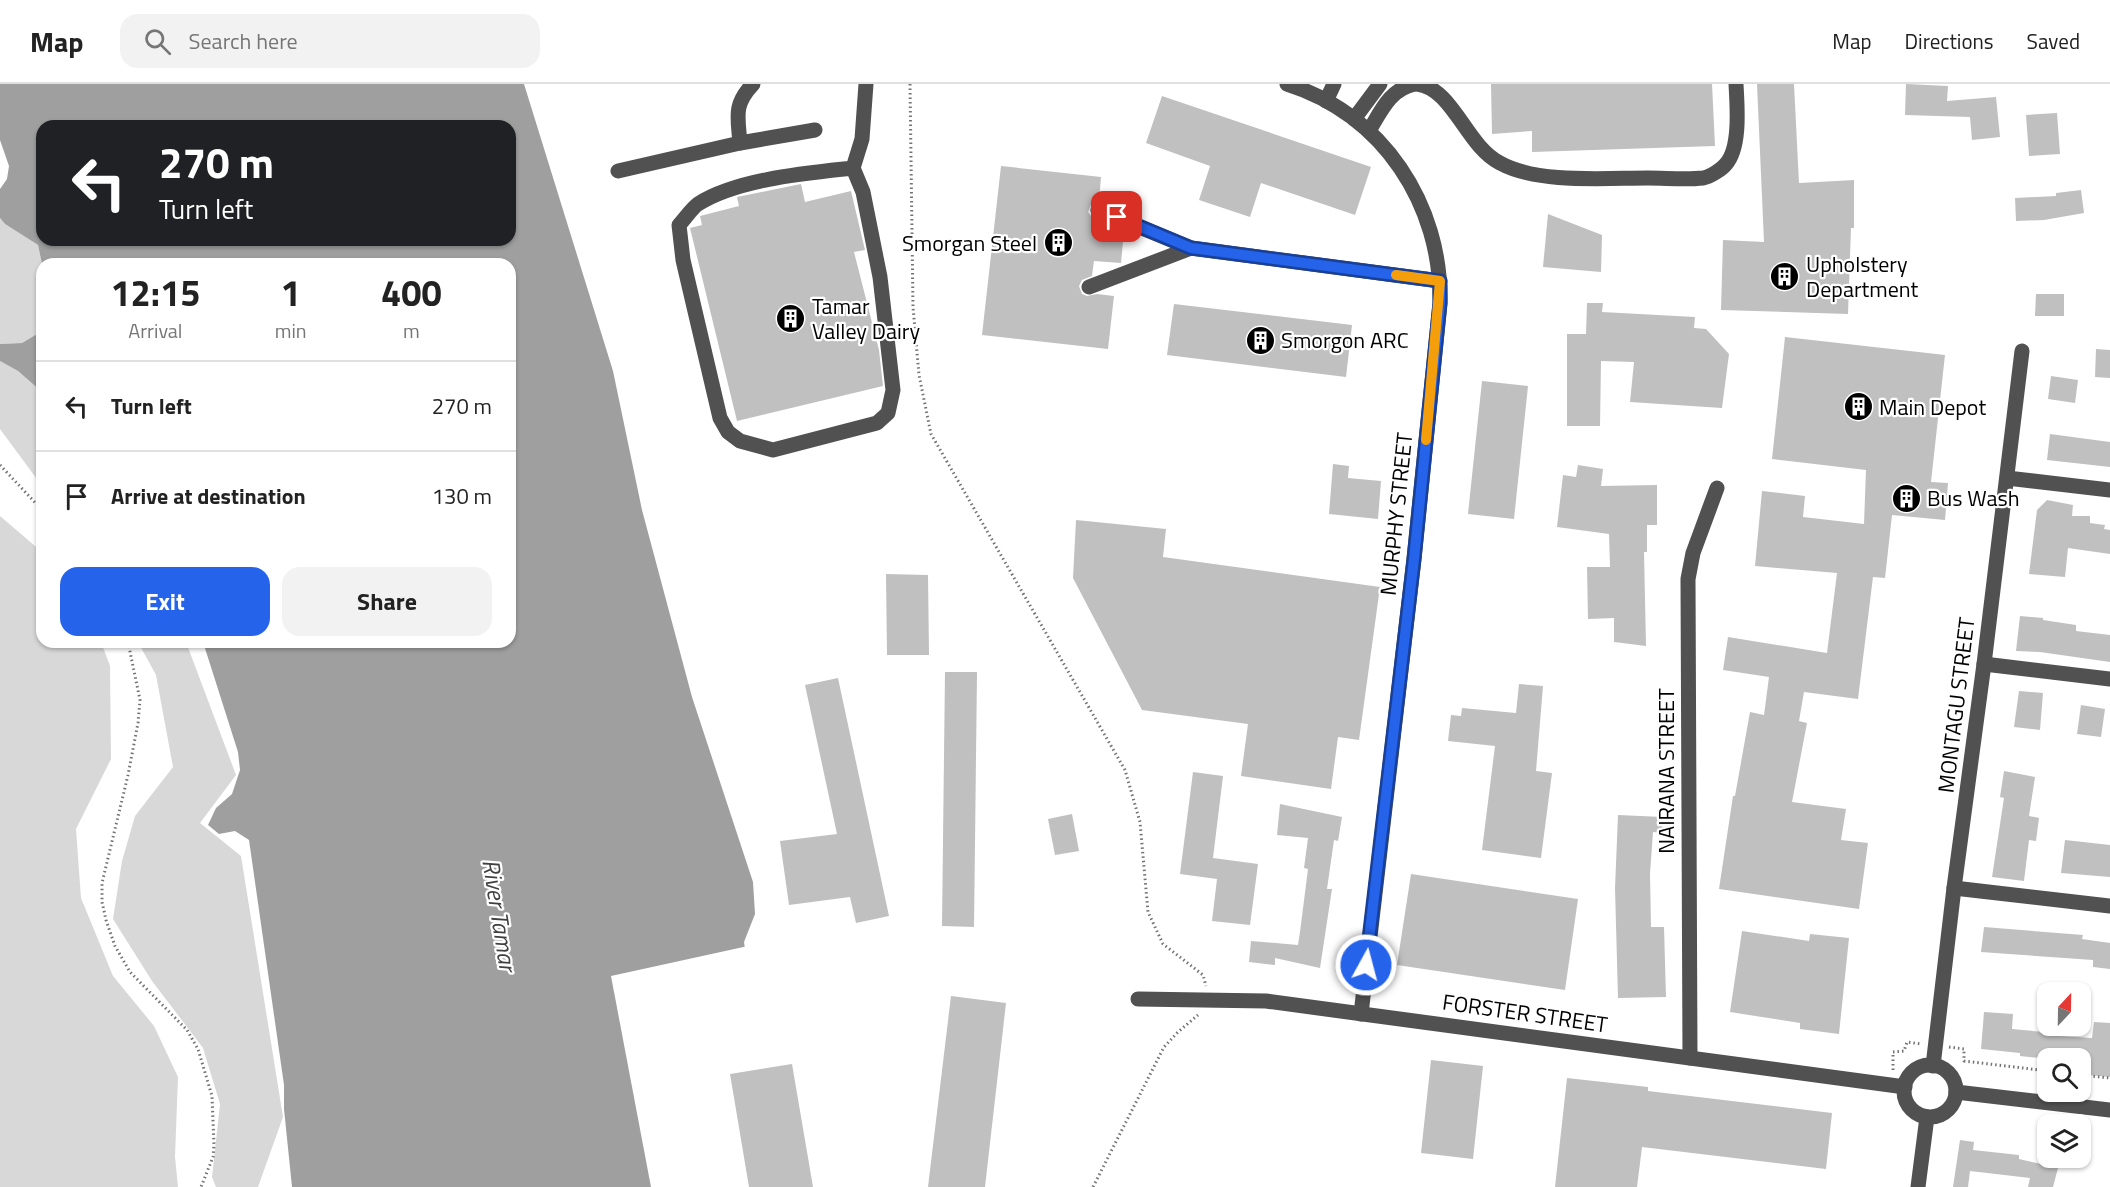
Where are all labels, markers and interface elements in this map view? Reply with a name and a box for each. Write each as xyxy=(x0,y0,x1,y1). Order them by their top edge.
search box xyxy=(120,14,540,68)
text: Map xyxy=(30,20,84,63)
text: Search here xyxy=(189,24,298,58)
icon: search xyxy=(141,25,174,58)
text: Map xyxy=(1832,25,1872,57)
text: Directions xyxy=(1905,25,1994,57)
text: Saved xyxy=(2027,25,2080,57)
text: 270 m xyxy=(159,130,274,194)
icon: left xyxy=(60,144,138,222)
text: Turn left xyxy=(159,188,253,229)
pin xyxy=(1091,191,1142,242)
icon: arrive xyxy=(1100,200,1133,233)
place label: Smorgan Steel xyxy=(902,226,1037,260)
building icon: Smorgan Steel xyxy=(1042,227,1074,259)
place label: Upholstery Department xyxy=(1806,247,1919,306)
building icon: Upholstery Department xyxy=(1769,261,1801,293)
text: 12:15 xyxy=(110,265,200,320)
text: 1 xyxy=(281,265,301,320)
text: 400 xyxy=(381,265,442,320)
place label: Tamar Valley Dairy xyxy=(812,289,920,348)
building icon: Tamar Valley Dairy xyxy=(775,303,807,335)
text: Arrival xyxy=(128,315,183,346)
text: min xyxy=(275,315,307,346)
text: m xyxy=(403,315,420,346)
place label: Smorgon ARC xyxy=(1281,323,1409,357)
building icon: Smorgon ARC xyxy=(1244,324,1276,356)
text: Turn left xyxy=(111,389,192,423)
text: 270 m xyxy=(432,389,492,423)
icon: left xyxy=(60,390,93,423)
place label: Main Depot xyxy=(1879,390,1986,424)
building icon: Main Depot xyxy=(1842,391,1874,423)
street label: MURPHY STREET xyxy=(1371,430,1422,597)
text: Arrive at destination xyxy=(111,479,306,513)
text: 130 m xyxy=(432,479,492,513)
icon: arrive xyxy=(60,480,93,513)
place label: Bus Wash xyxy=(1927,481,2020,515)
building icon: Bus Wash xyxy=(1890,482,1922,514)
button: Exit xyxy=(60,567,270,636)
button: Share xyxy=(282,567,492,636)
street label: MONTAGU STREET xyxy=(1928,615,1984,795)
street label: NAIRANA STREET xyxy=(1649,688,1683,854)
water label: River Tamar xyxy=(473,857,527,977)
position arrow xyxy=(1334,933,1398,997)
north arrow xyxy=(2037,982,2091,1036)
map controls xyxy=(2037,982,2091,1168)
street label: FORSTER STREET xyxy=(1440,985,1610,1041)
button: search xyxy=(2037,1048,2091,1102)
button: layers xyxy=(2037,1114,2091,1168)

